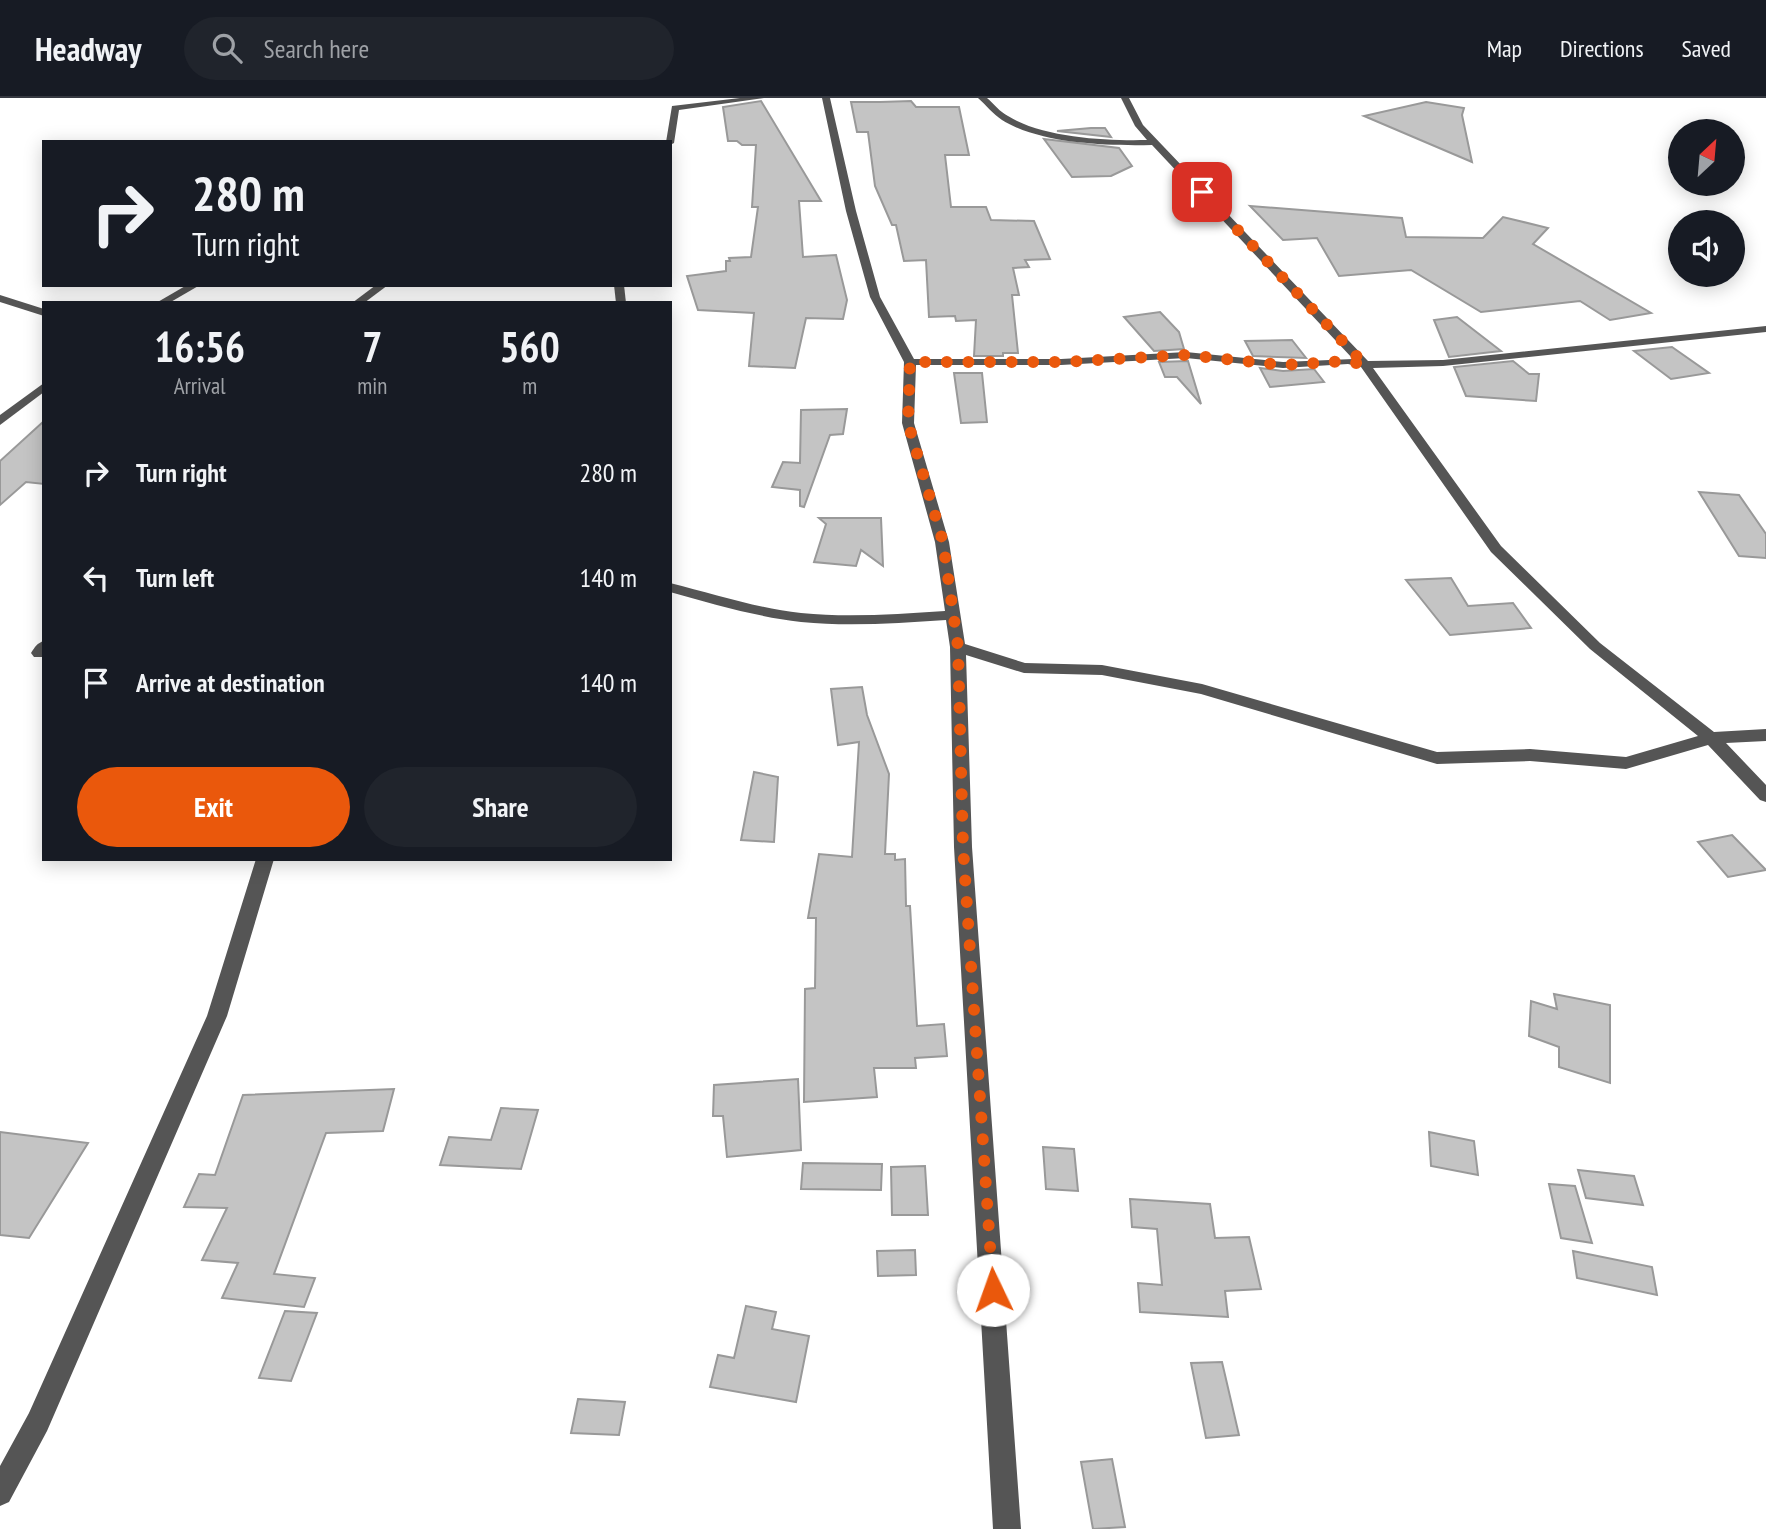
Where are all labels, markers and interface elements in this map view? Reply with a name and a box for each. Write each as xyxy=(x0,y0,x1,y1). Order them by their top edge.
search box xyxy=(184,17,674,80)
text: Headway xyxy=(35,27,142,70)
icon: search xyxy=(208,29,246,67)
text: Search here xyxy=(264,32,369,65)
text: Map xyxy=(1487,33,1522,64)
text: Directions xyxy=(1560,33,1644,64)
text: Saved xyxy=(1682,33,1731,64)
north arrow xyxy=(1668,119,1745,196)
map controls xyxy=(1668,119,1745,287)
text: 280 m xyxy=(192,161,305,225)
pin xyxy=(1172,162,1232,222)
icon: right xyxy=(77,168,168,259)
icon: arrive xyxy=(1183,173,1221,211)
button: sound xyxy=(1668,210,1745,287)
text: Turn right xyxy=(192,223,300,265)
text: 16:56 xyxy=(154,319,245,374)
text: 7 xyxy=(362,319,382,374)
text: 560 xyxy=(500,319,560,374)
text: Arrival xyxy=(174,371,226,400)
text: min xyxy=(357,371,387,400)
text: m xyxy=(522,371,537,400)
icon: right xyxy=(77,454,115,492)
text: Turn right xyxy=(136,456,227,489)
text: 280 m xyxy=(579,456,637,489)
icon: left xyxy=(77,559,115,597)
text: Turn left xyxy=(136,561,214,594)
text: 140 m xyxy=(579,561,637,594)
icon: arrive xyxy=(77,664,115,702)
text: Arrive at destination xyxy=(136,666,325,699)
text: 140 m xyxy=(579,666,637,699)
button: Exit xyxy=(77,767,350,847)
button: Share xyxy=(364,767,637,847)
position arrow xyxy=(956,1253,1030,1327)

